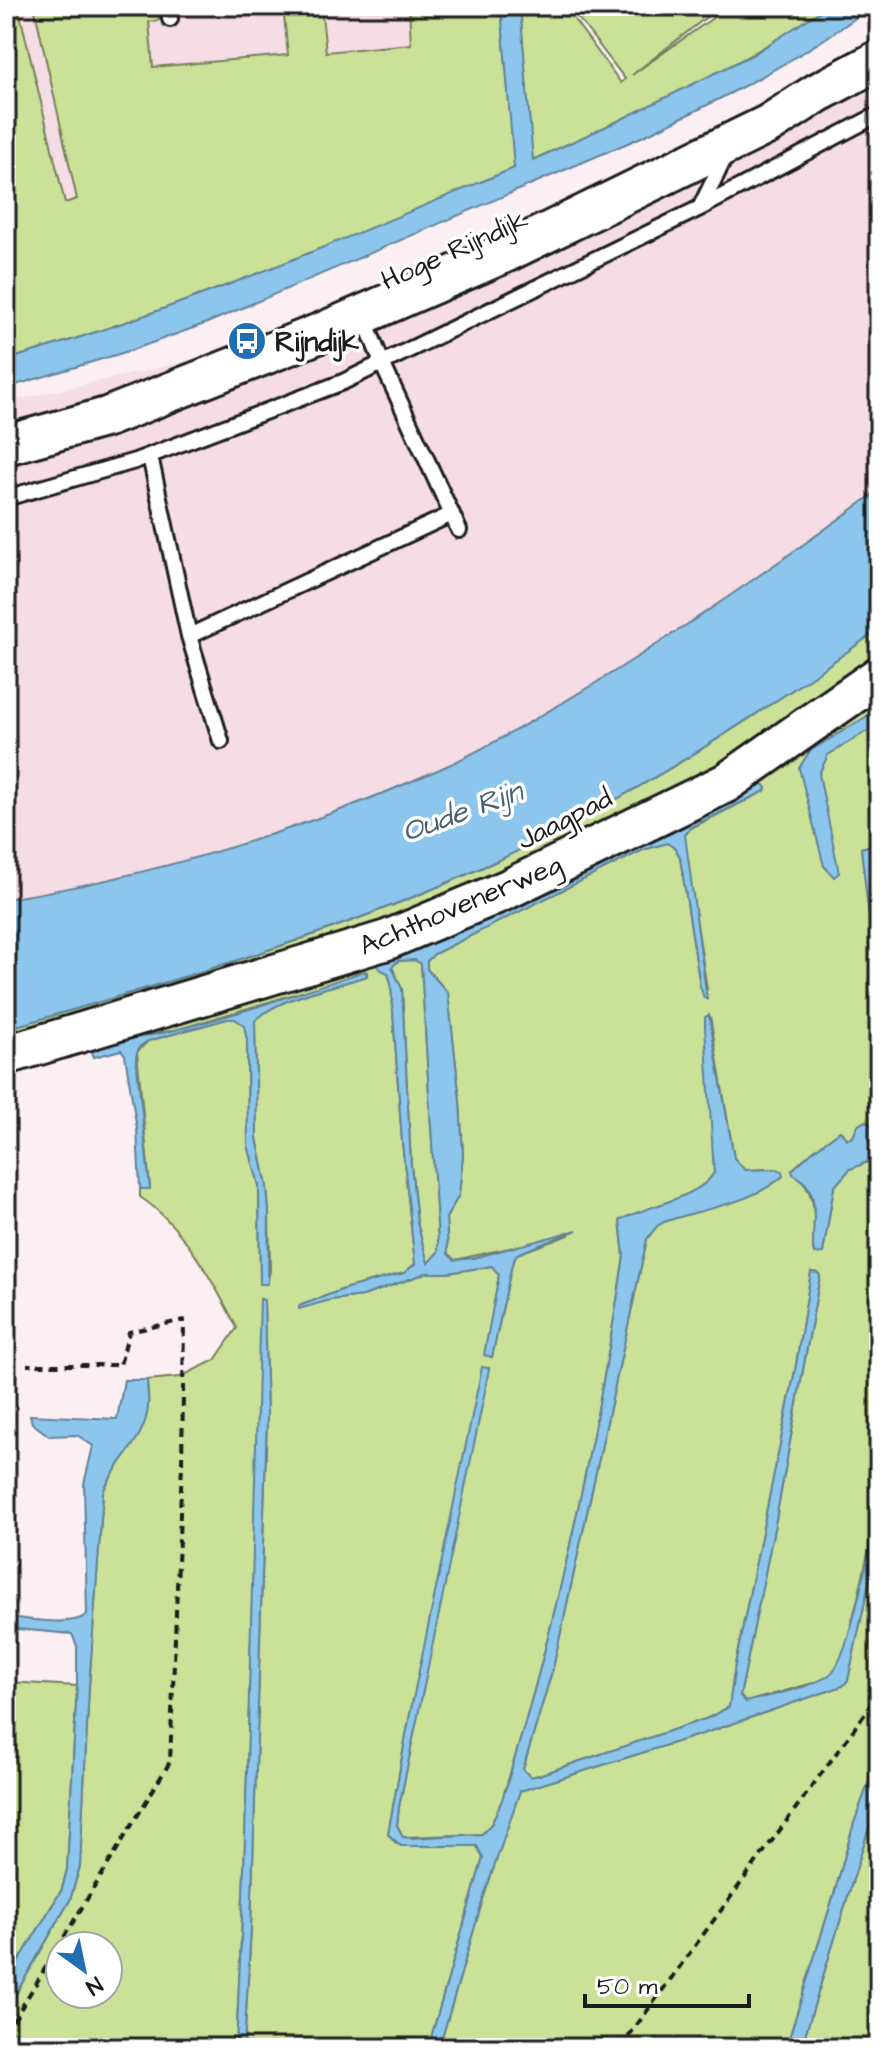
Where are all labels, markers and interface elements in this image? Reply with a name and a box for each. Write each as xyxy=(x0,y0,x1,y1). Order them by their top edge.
street label: Hoge Rijndijk xyxy=(375,201,535,301)
bus stop icon: Rijndijk xyxy=(226,320,268,362)
place label: Rijndijk xyxy=(275,323,360,362)
water label: Oude Rijn xyxy=(396,770,531,853)
street label: Jaagpad xyxy=(510,779,619,861)
street label: Achthovenerweg xyxy=(353,845,568,967)
north arrow xyxy=(44,1930,124,2010)
scale bar xyxy=(585,1958,749,2008)
text: N xyxy=(80,1969,108,2002)
text: 50 m xyxy=(597,1970,658,2004)

